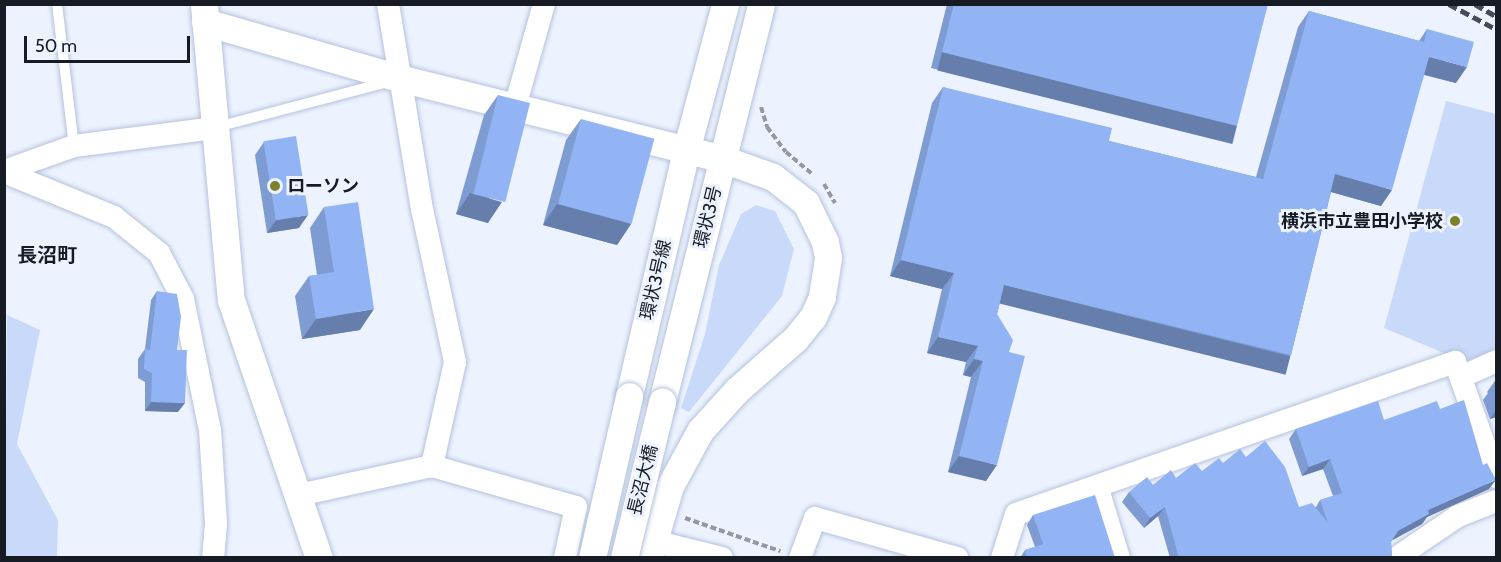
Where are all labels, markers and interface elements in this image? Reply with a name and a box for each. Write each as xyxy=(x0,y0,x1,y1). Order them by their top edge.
scale bar xyxy=(27,24,194,62)
text: 50 m xyxy=(35,35,77,57)
place label: ローソン xyxy=(287,175,359,197)
marker: ローソン xyxy=(268,179,282,193)
street label: 環状3号 xyxy=(690,183,726,251)
place label: 横浜市立豊田小学校 xyxy=(1281,210,1443,232)
marker: 横浜市立豊田小学校 xyxy=(1448,214,1462,228)
street label: 環状3号線 xyxy=(636,238,676,322)
district label: 長沼町 xyxy=(17,243,77,267)
street label: 長沼大橋 xyxy=(624,442,662,518)

